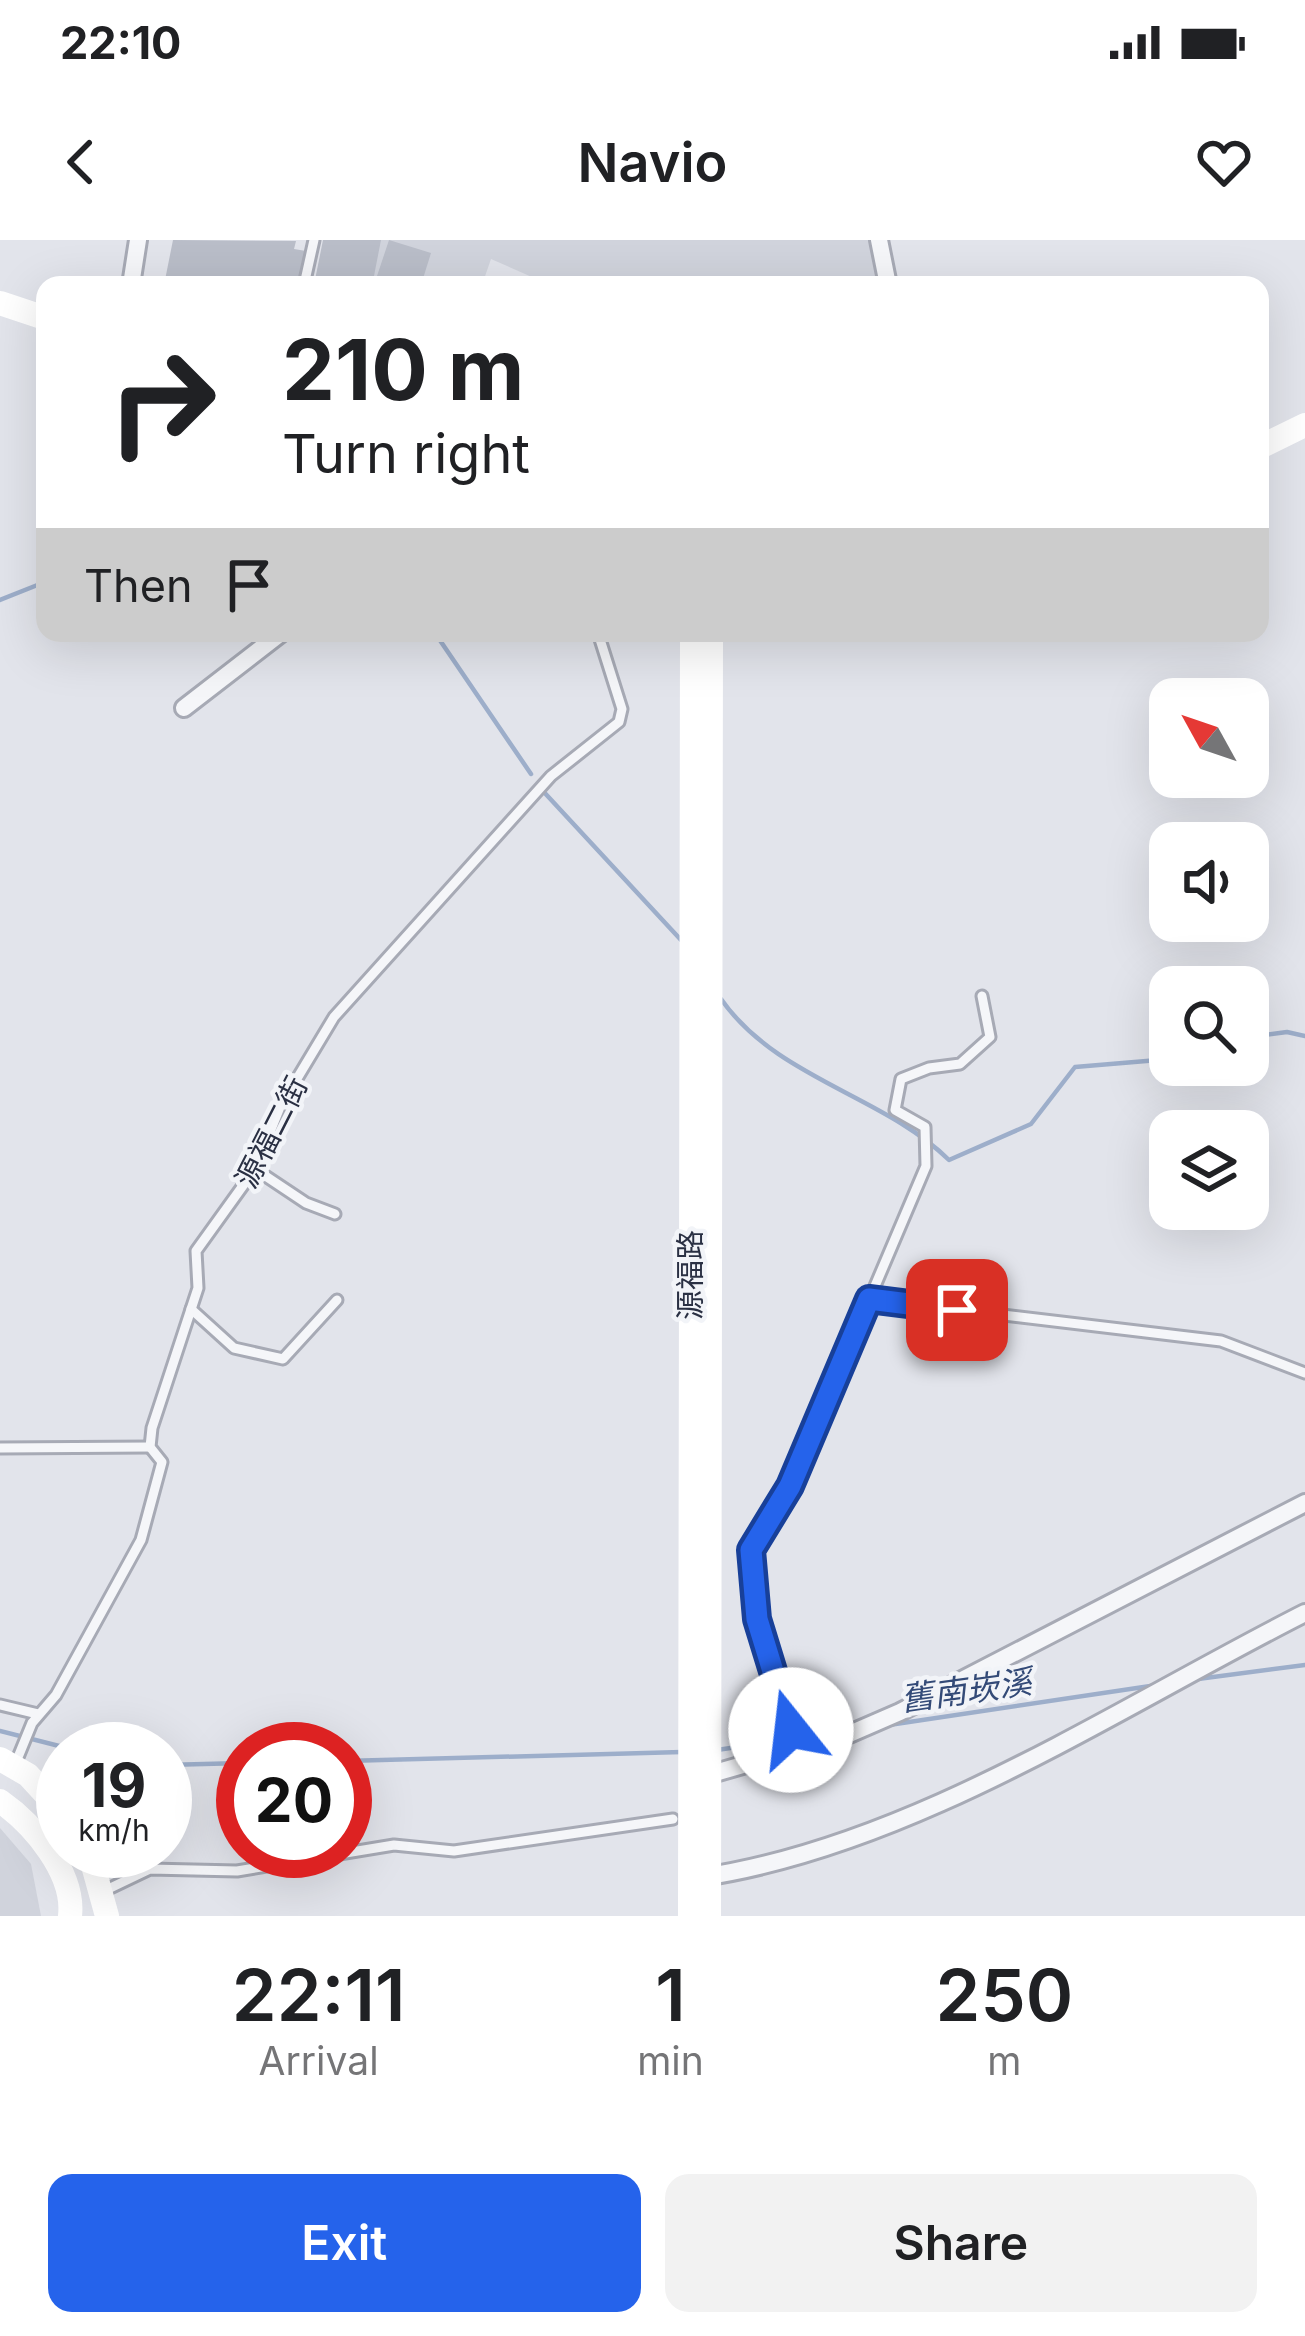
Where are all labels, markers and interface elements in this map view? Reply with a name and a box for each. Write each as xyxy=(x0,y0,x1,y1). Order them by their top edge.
text: 22:10 xyxy=(60,15,181,70)
icon: back xyxy=(48,129,114,195)
icon: heart xyxy=(1191,129,1257,195)
text: Navio xyxy=(578,130,727,195)
text: 210 m xyxy=(282,319,524,420)
icon: right xyxy=(84,324,240,480)
text: Turn right xyxy=(282,421,530,486)
icon: arrive xyxy=(216,552,282,618)
text: Then xyxy=(84,558,192,613)
north arrow xyxy=(1149,678,1269,798)
map controls xyxy=(1149,678,1269,1230)
button: sound xyxy=(1149,822,1269,942)
button: search xyxy=(1149,966,1269,1086)
street label: 源福二街 xyxy=(228,1070,314,1194)
button: layers xyxy=(1149,1110,1269,1230)
street label: 源福路 xyxy=(672,1230,708,1320)
pin xyxy=(906,1259,1008,1361)
icon: arrive xyxy=(924,1277,990,1343)
water label: 舊南崁溪 xyxy=(898,1660,1038,1719)
position arrow xyxy=(728,1667,854,1793)
speed limit sign: 20 xyxy=(216,1722,372,1878)
text: 19 xyxy=(82,1749,146,1821)
text: km/h xyxy=(78,1812,150,1848)
text: 22:11 xyxy=(232,1951,405,2038)
text: 1 xyxy=(655,1951,686,2038)
text: 250 xyxy=(936,1951,1073,2038)
text: Arrival xyxy=(259,2037,379,2084)
text: min xyxy=(637,2037,704,2084)
text: m xyxy=(987,2037,1021,2084)
button: Exit xyxy=(48,2174,641,2312)
button: Share xyxy=(665,2174,1257,2312)

